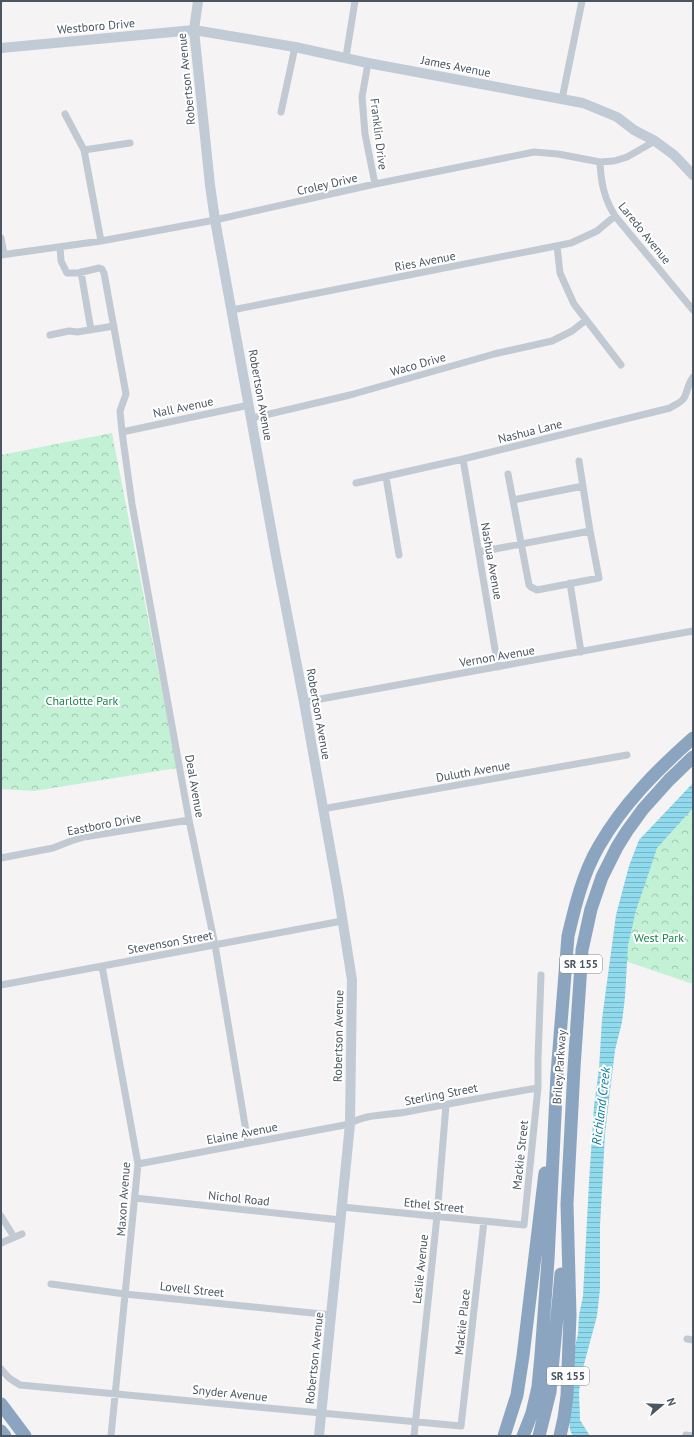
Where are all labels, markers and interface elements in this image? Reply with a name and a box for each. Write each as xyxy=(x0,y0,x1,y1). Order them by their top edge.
street label: Westboro Drive xyxy=(56,15,136,37)
street label: Robertson Avenue xyxy=(174,32,198,126)
street label: James Avenue xyxy=(419,52,492,80)
street label: Franklin Drive xyxy=(367,97,391,171)
street label: Croley Drive xyxy=(295,170,359,198)
street label: Laredo Avenue xyxy=(615,199,675,267)
street label: Ries Avenue xyxy=(393,248,457,274)
street label: Robertson Avenue xyxy=(246,348,276,442)
street label: Waco Drive xyxy=(389,349,447,379)
street label: Nall Avenue xyxy=(151,393,215,421)
street label: Nashua Lane xyxy=(496,416,564,446)
street label: Nashua Avenue xyxy=(478,521,506,601)
street label: Vernon Avenue xyxy=(457,642,536,670)
street label: Robertson Avenue xyxy=(304,667,334,761)
park label: Charlotte Park xyxy=(46,693,119,708)
street label: Deal Avenue xyxy=(182,753,208,819)
street label: Duluth Avenue xyxy=(435,757,511,785)
street label: Eastboro Drive xyxy=(66,809,142,839)
street label: Stevenson Street xyxy=(126,927,214,957)
park label: West Park xyxy=(634,930,684,945)
road number: SR 155 xyxy=(560,955,602,973)
street label: Robertson Avenue xyxy=(330,990,346,1082)
street label: Briley Parkway xyxy=(549,1029,569,1105)
water label: Richland Creek xyxy=(588,1065,614,1146)
street label: Sterling Street xyxy=(403,1080,479,1108)
street label: Elaine Avenue xyxy=(205,1119,279,1147)
street label: Mackie Street xyxy=(509,1120,531,1190)
street label: Maxon Avenue xyxy=(113,1161,133,1237)
street label: Nichol Road xyxy=(207,1187,271,1209)
street label: Ethel Street xyxy=(403,1194,465,1216)
street label: Leslie Avenue xyxy=(409,1234,431,1304)
street label: Lovell Street xyxy=(159,1278,225,1300)
street label: Mackie Place xyxy=(451,1288,473,1356)
street label: Robertson Avenue xyxy=(302,1311,326,1405)
road number: SR 155 xyxy=(547,1367,589,1385)
street label: Snyder Avenue xyxy=(192,1382,268,1404)
north arrow xyxy=(642,1385,682,1425)
text: N xyxy=(664,1396,679,1407)

